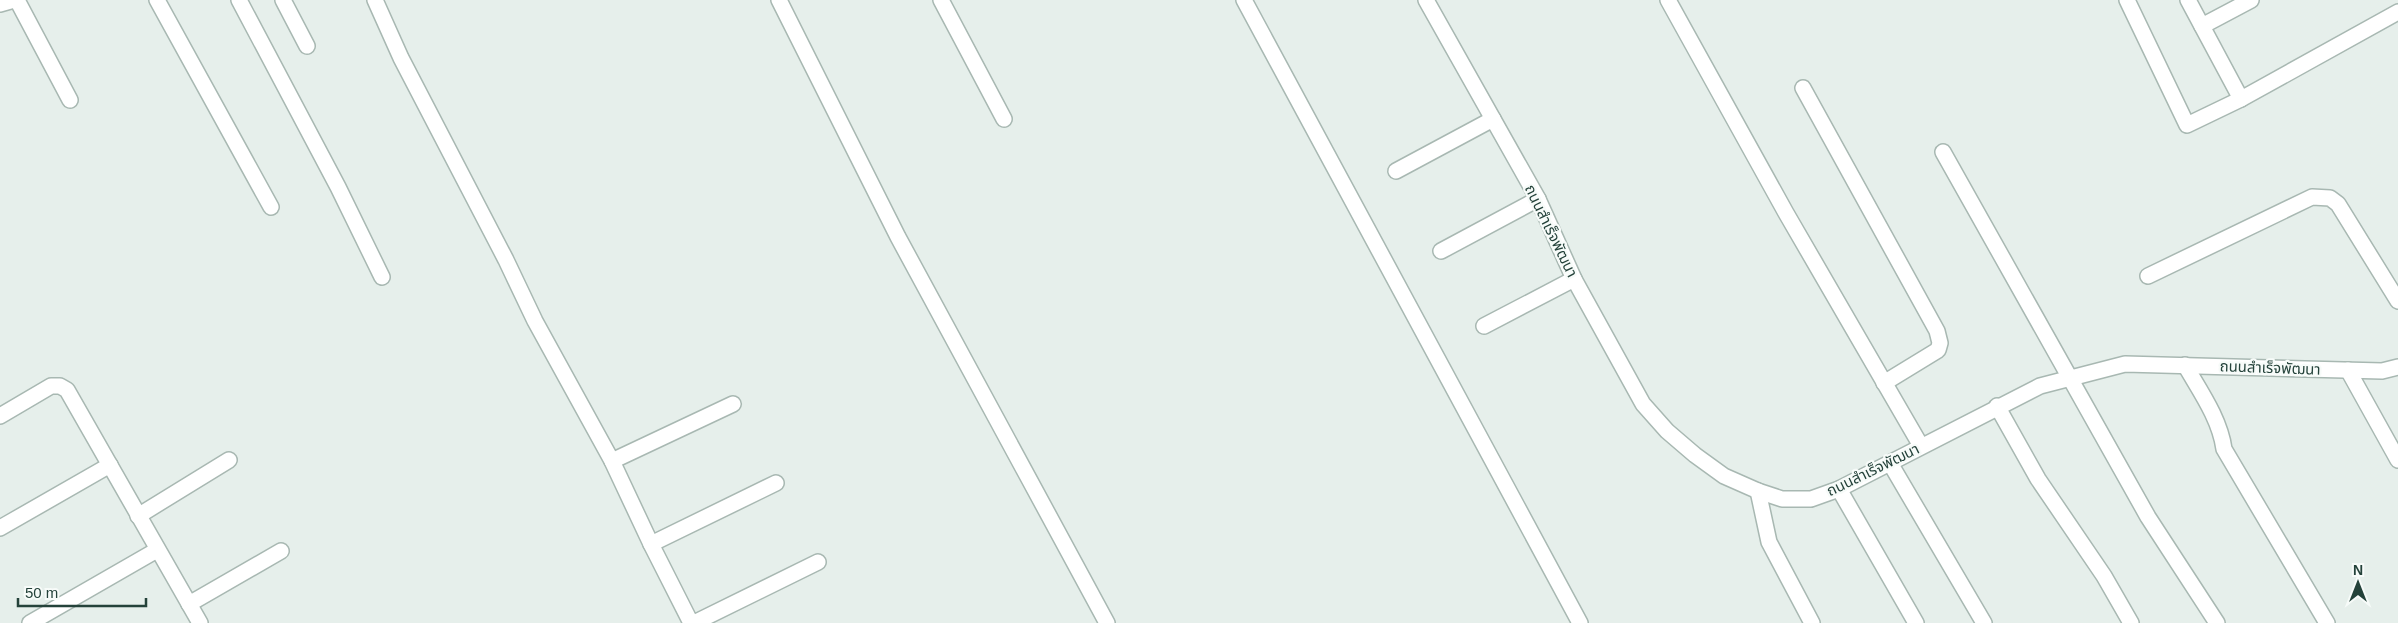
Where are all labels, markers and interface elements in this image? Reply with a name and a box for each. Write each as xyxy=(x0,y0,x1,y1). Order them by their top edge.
street label: ถนนสำเร็จพัฒนา xyxy=(1522,182,1581,280)
street label: ถนนสำเร็จพัฒนา xyxy=(2219,357,2321,378)
street label: ถนนสำเร็จพัฒนา xyxy=(1824,440,1922,499)
north arrow xyxy=(2333,558,2383,608)
text: N xyxy=(2353,562,2363,578)
scale bar xyxy=(18,576,145,608)
text: 50 m xyxy=(25,584,58,601)

